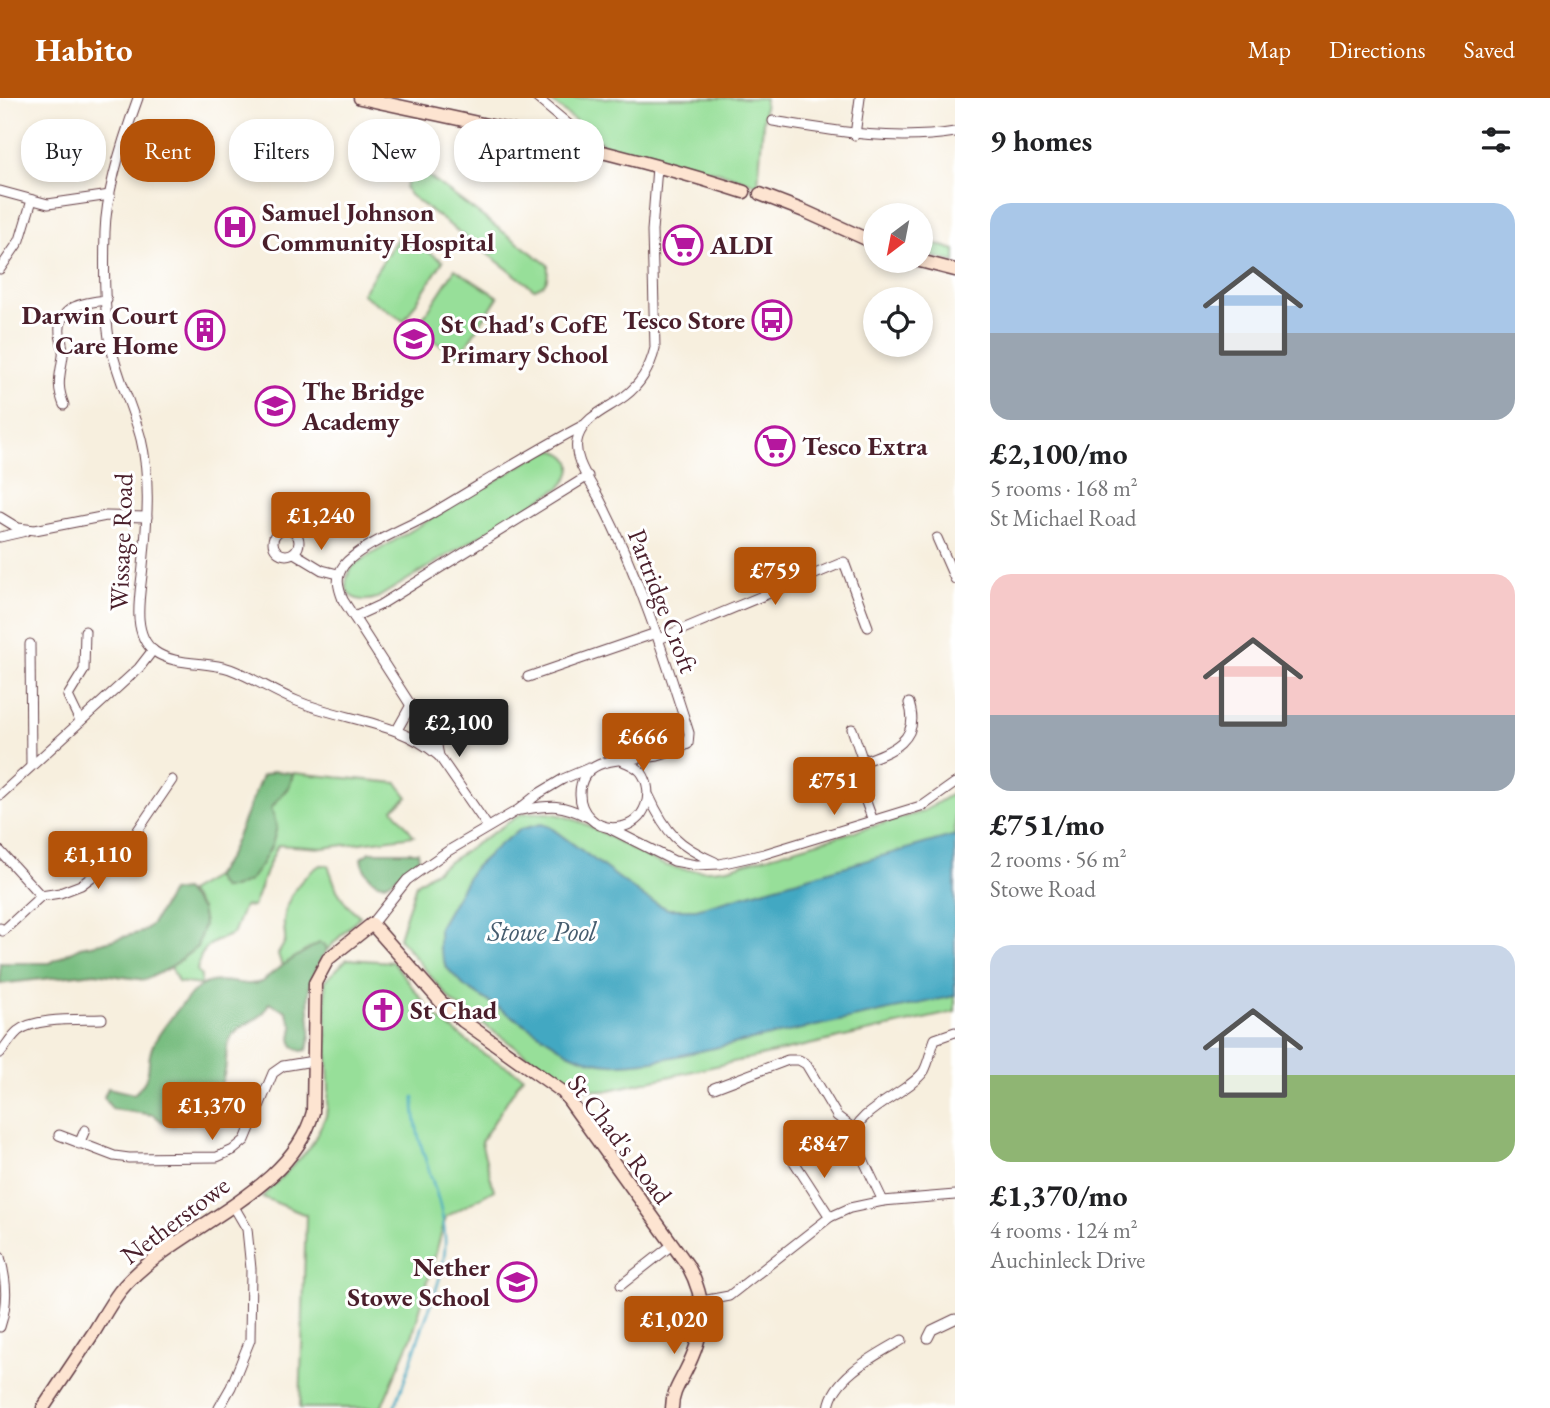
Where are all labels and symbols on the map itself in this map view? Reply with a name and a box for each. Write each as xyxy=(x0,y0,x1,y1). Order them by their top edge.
place label: Samuel Johnson Community Hospital xyxy=(262,195,494,259)
north arrow xyxy=(863,203,933,273)
hospital icon: Samuel Johnson Community Hospital xyxy=(214,206,256,248)
supermarket icon: ALDI xyxy=(662,224,704,266)
place label: ALDI xyxy=(709,228,774,262)
place label: Darwin Court Care Home xyxy=(21,298,178,362)
bus stop icon: Tesco Store xyxy=(751,299,793,341)
place label: Tesco Store xyxy=(622,303,745,337)
place label: St Chad's CofE Primary School xyxy=(441,307,608,371)
building icon: Darwin Court Care Home xyxy=(184,309,226,351)
school or university icon: St Chad's CofE Primary School xyxy=(393,318,435,360)
place label: The Bridge Academy xyxy=(301,374,424,438)
school or university icon: The Bridge Academy xyxy=(254,385,296,427)
supermarket icon: Tesco Extra xyxy=(754,425,796,467)
place label: Tesco Extra xyxy=(802,429,928,463)
street label: Wissage Road xyxy=(102,472,140,612)
pin: £1,240 xyxy=(264,492,378,552)
street label: Partridge Croft xyxy=(620,524,706,678)
pin: £759 xyxy=(734,547,816,607)
pin: £2,100 xyxy=(402,700,516,759)
pin: £666 xyxy=(602,714,684,773)
pin: £751 xyxy=(793,758,875,817)
pin: £1,110 xyxy=(41,832,155,891)
water label: Stowe Pool xyxy=(486,913,598,949)
church icon: St Chad xyxy=(362,989,404,1031)
place label: St Chad xyxy=(410,993,498,1027)
street label: St Chad's Road xyxy=(560,1067,680,1211)
pin: £1,370 xyxy=(155,1082,269,1142)
pin: £847 xyxy=(783,1121,865,1180)
street label: Netherstowe xyxy=(114,1168,236,1272)
place label: Nether Stowe School xyxy=(347,1250,490,1314)
school or university icon: Nether Stowe School xyxy=(496,1261,538,1303)
pin: £1,020 xyxy=(617,1296,731,1356)

